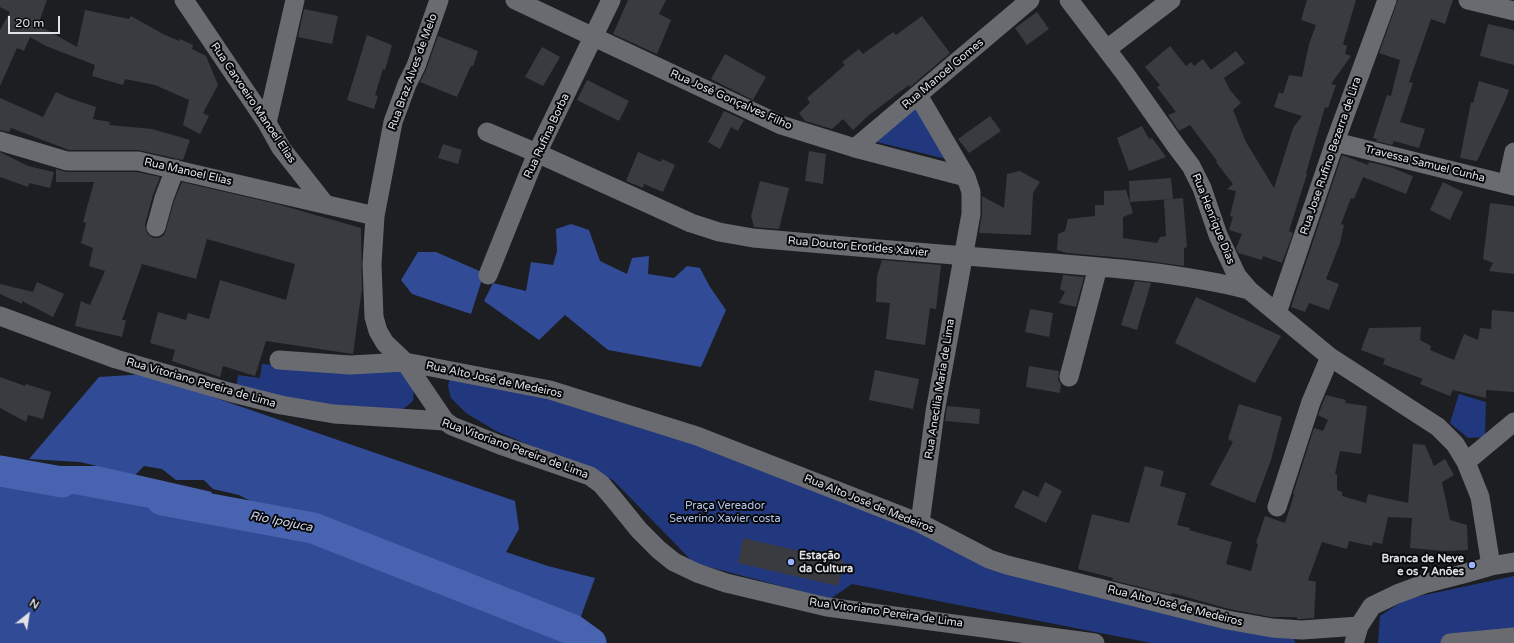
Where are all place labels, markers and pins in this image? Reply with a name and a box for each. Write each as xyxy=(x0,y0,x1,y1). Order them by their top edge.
place label: Estação da Cultura xyxy=(799,549,853,575)
place label: Branca de Neve e os 7 Anões xyxy=(1382,552,1464,578)
marker: Estação da Cultura xyxy=(786,557,796,567)
marker: Branca de Neve e os 7 Anões xyxy=(1467,560,1477,570)

